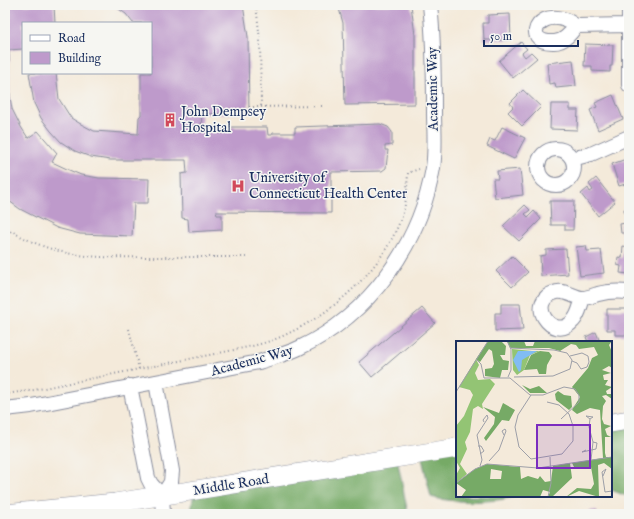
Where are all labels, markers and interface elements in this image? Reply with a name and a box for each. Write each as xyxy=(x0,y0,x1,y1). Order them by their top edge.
legend xyxy=(22,22,152,74)
scale bar xyxy=(484,22,578,48)
text: 50 m xyxy=(490,29,512,44)
text: Road xyxy=(58,31,86,46)
street label: Academic Way xyxy=(423,47,443,132)
text: Building xyxy=(58,51,102,66)
place label: John Dempsey Hospital xyxy=(179,103,266,137)
building icon: John Dempsey Hospital xyxy=(162,112,178,128)
place label: University of Connecticut Health Center xyxy=(249,169,407,203)
hospital icon: University of Connecticut Health Center xyxy=(230,178,246,194)
street label: Academic Way xyxy=(208,341,295,381)
inset map xyxy=(456,341,612,497)
street label: Middle Road xyxy=(192,470,271,500)

